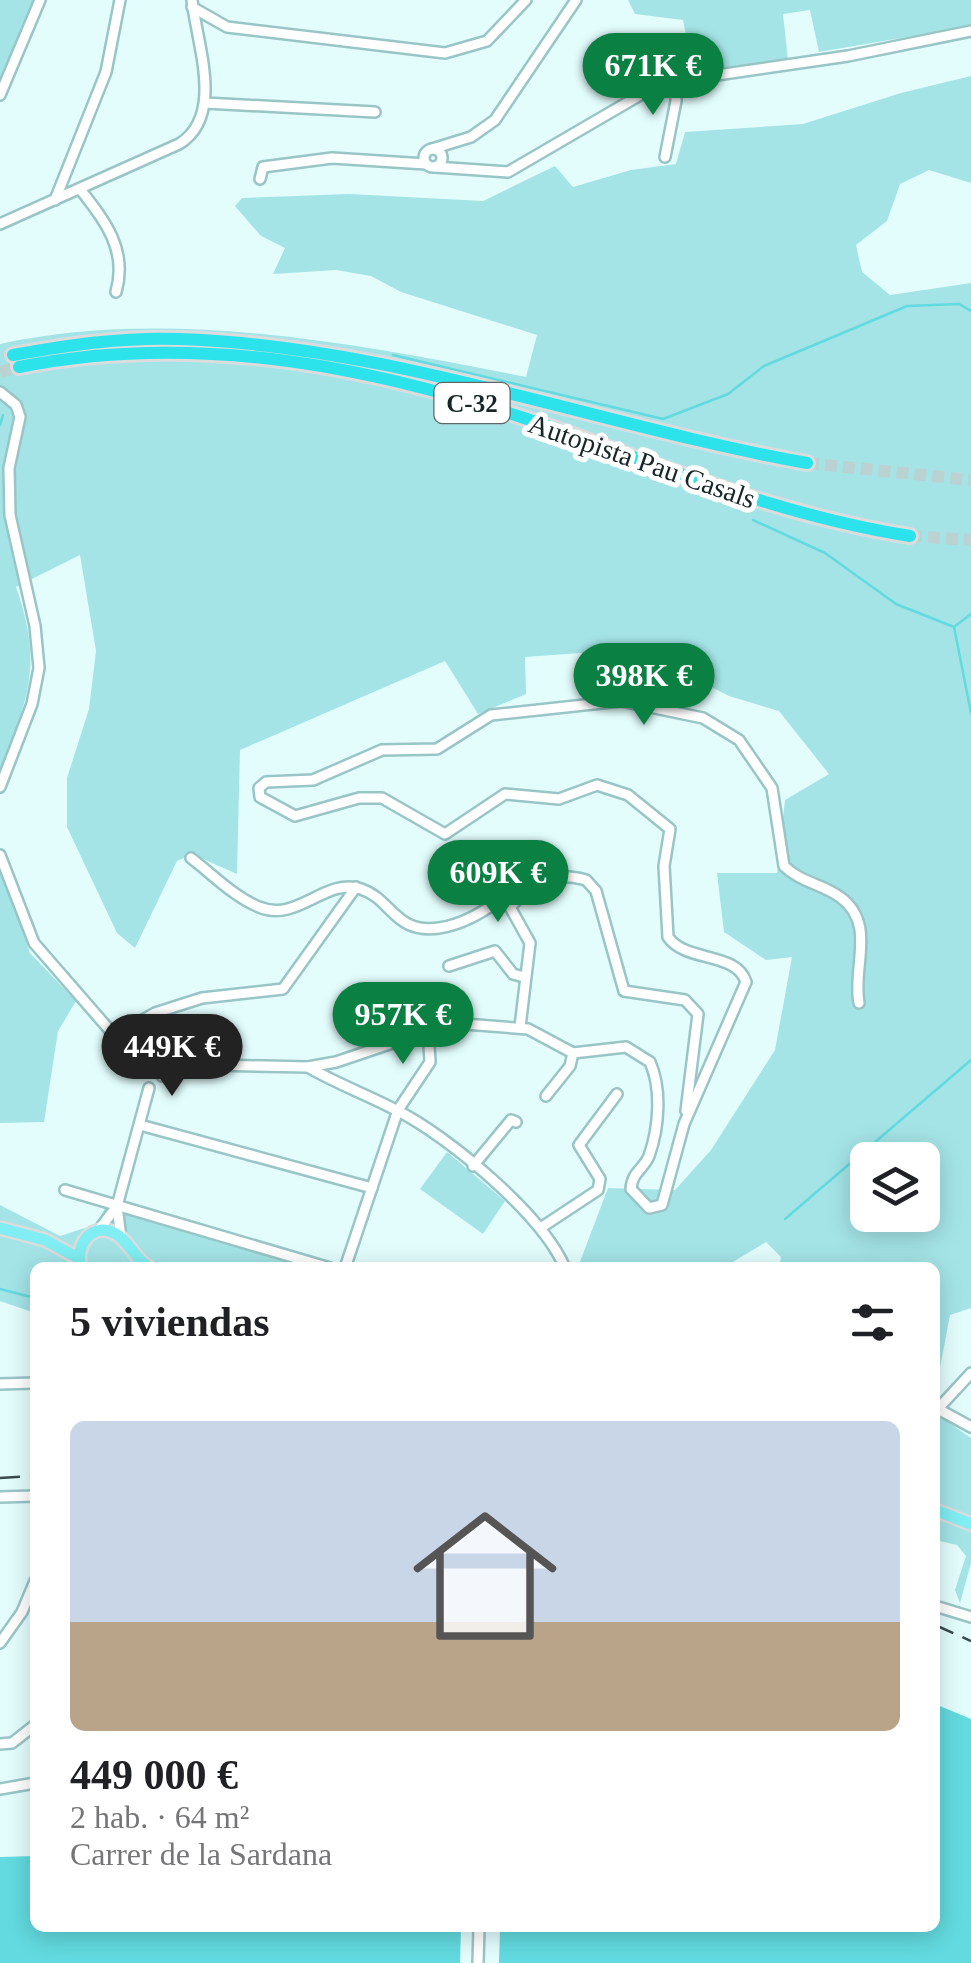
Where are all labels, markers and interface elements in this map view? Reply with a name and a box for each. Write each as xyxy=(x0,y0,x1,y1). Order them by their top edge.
pin: 671K € xyxy=(572,33,734,118)
text: 671K € xyxy=(605,47,701,83)
road number: C-32 xyxy=(434,383,510,423)
street label: Autopista Pau Casals xyxy=(524,408,760,514)
pin: 398K € xyxy=(563,643,725,728)
text: 398K € xyxy=(596,657,692,693)
pin: 609K € xyxy=(417,840,579,925)
text: 609K € xyxy=(450,854,546,890)
pin: 957K € xyxy=(322,982,484,1067)
text: 957K € xyxy=(355,996,451,1032)
pin: 449K € xyxy=(91,1014,253,1099)
text: 449K € xyxy=(124,1028,220,1064)
map controls xyxy=(850,1142,940,1232)
button: layers xyxy=(850,1142,940,1232)
icon: filters xyxy=(845,1295,900,1350)
text: 5 viviendas xyxy=(70,1299,270,1345)
icon: home xyxy=(395,1486,575,1666)
text: 449 000 € xyxy=(70,1752,238,1798)
text: 2 hab. · 64 m² xyxy=(70,1799,249,1835)
text: Carrer de la Sardana xyxy=(70,1836,332,1872)

